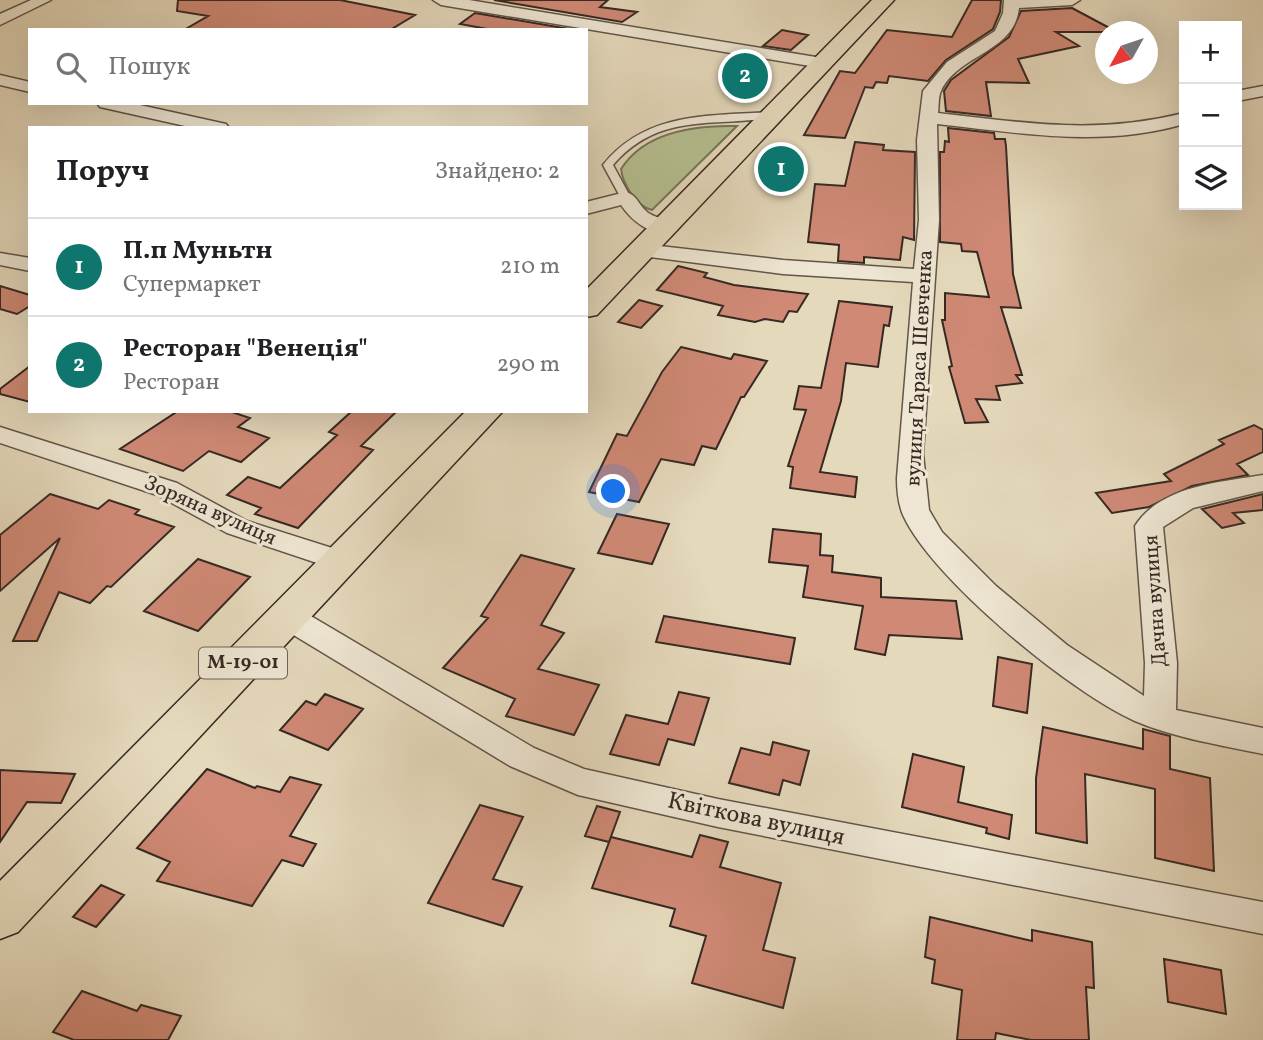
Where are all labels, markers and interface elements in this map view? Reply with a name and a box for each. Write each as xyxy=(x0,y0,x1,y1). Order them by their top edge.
north arrow xyxy=(1095,21,1158,84)
map controls xyxy=(1179,21,1242,210)
button: + xyxy=(1179,21,1242,84)
search box xyxy=(28,28,588,105)
icon: search xyxy=(52,48,90,86)
text: Пошук xyxy=(108,49,190,85)
pin: 2 xyxy=(722,50,768,102)
button: − xyxy=(1179,84,1242,147)
pin: 1 xyxy=(758,143,804,195)
button: layers xyxy=(1179,147,1242,210)
text: Поруч xyxy=(56,151,149,193)
text: Знайдено: 2 xyxy=(435,156,560,188)
text: П.п Муньтн xyxy=(123,233,272,269)
street label: вулиця Тараса Шевченка xyxy=(899,249,941,487)
text: 1 xyxy=(74,251,84,283)
text: 210 m xyxy=(500,251,560,283)
text: Супермаркет xyxy=(123,269,261,301)
text: Ресторан "Венеція" xyxy=(123,331,368,367)
text: 2 xyxy=(73,349,85,381)
text: 290 m xyxy=(497,349,560,381)
text: Ресторан xyxy=(123,367,220,399)
street label: Зоряна вулиця xyxy=(139,469,281,553)
your location xyxy=(596,474,630,508)
street label: Дачна вулиця xyxy=(1137,534,1175,668)
road number: М-19-01 xyxy=(199,648,287,678)
street label: Квіткова вулиця xyxy=(664,785,848,855)

